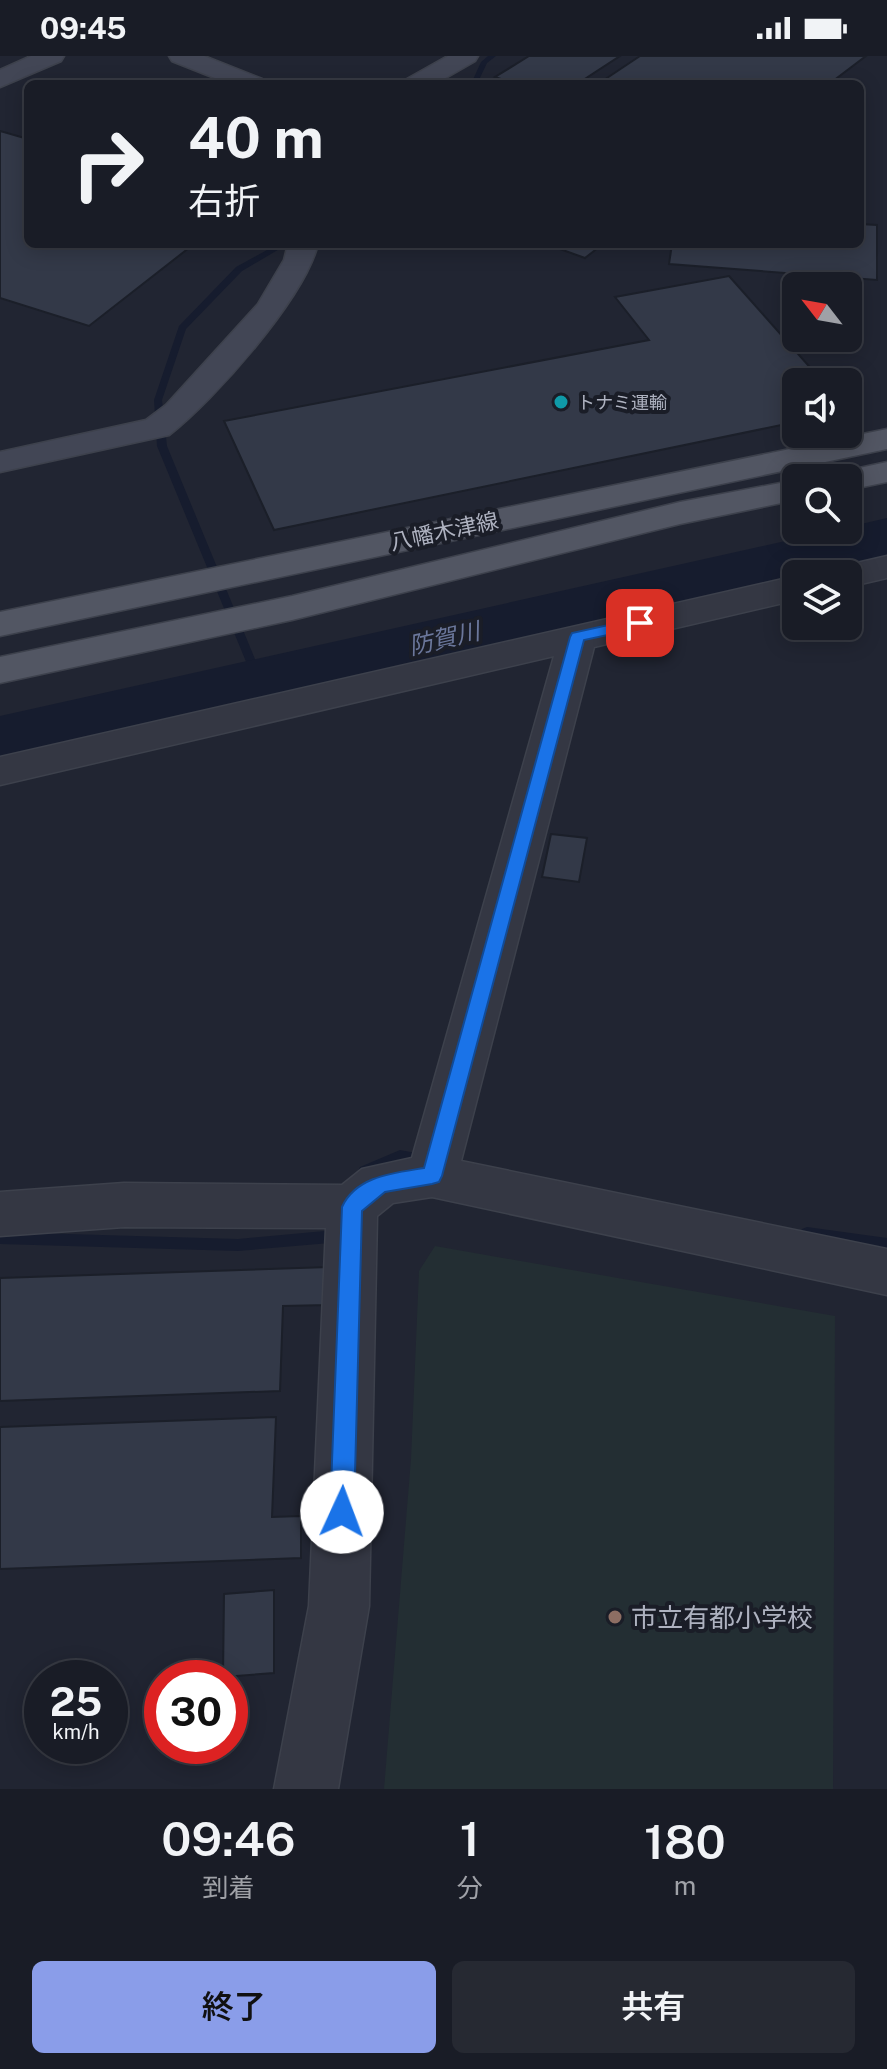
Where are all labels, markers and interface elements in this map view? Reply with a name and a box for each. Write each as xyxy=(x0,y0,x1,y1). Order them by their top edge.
text: 09:45 xyxy=(40,10,127,46)
text: 40 m xyxy=(188,105,324,171)
icon: right xyxy=(56,112,160,216)
text: 右折 xyxy=(188,180,260,222)
north arrow xyxy=(782,272,862,352)
map controls xyxy=(782,272,862,640)
button: sound xyxy=(782,368,862,448)
place label: トナミ運輸 xyxy=(577,392,667,413)
marker: トナミ運輸 xyxy=(552,393,570,411)
button: search xyxy=(782,464,862,544)
street label: 八幡木津線 xyxy=(387,507,501,555)
button: layers xyxy=(782,560,862,640)
pin xyxy=(606,589,674,657)
icon: arrive xyxy=(618,601,662,645)
water label: 防賀川 xyxy=(406,616,485,660)
position arrow xyxy=(300,1470,384,1554)
place label: 市立有都小学校 xyxy=(631,1602,813,1633)
marker: 市立有都小学校 xyxy=(606,1608,624,1626)
speed limit sign: 30 xyxy=(144,1660,248,1764)
text: 25 xyxy=(50,1678,102,1725)
text: km/h xyxy=(52,1720,100,1744)
text: 09:46 xyxy=(161,1810,296,1867)
text: 1 xyxy=(460,1810,480,1867)
text: 180 xyxy=(644,1813,726,1870)
text: m xyxy=(674,1870,696,1901)
text: 到着 xyxy=(202,1872,254,1903)
text: 分 xyxy=(457,1872,483,1903)
button: 終了 xyxy=(32,1961,436,2053)
button: 共有 xyxy=(452,1961,855,2053)

